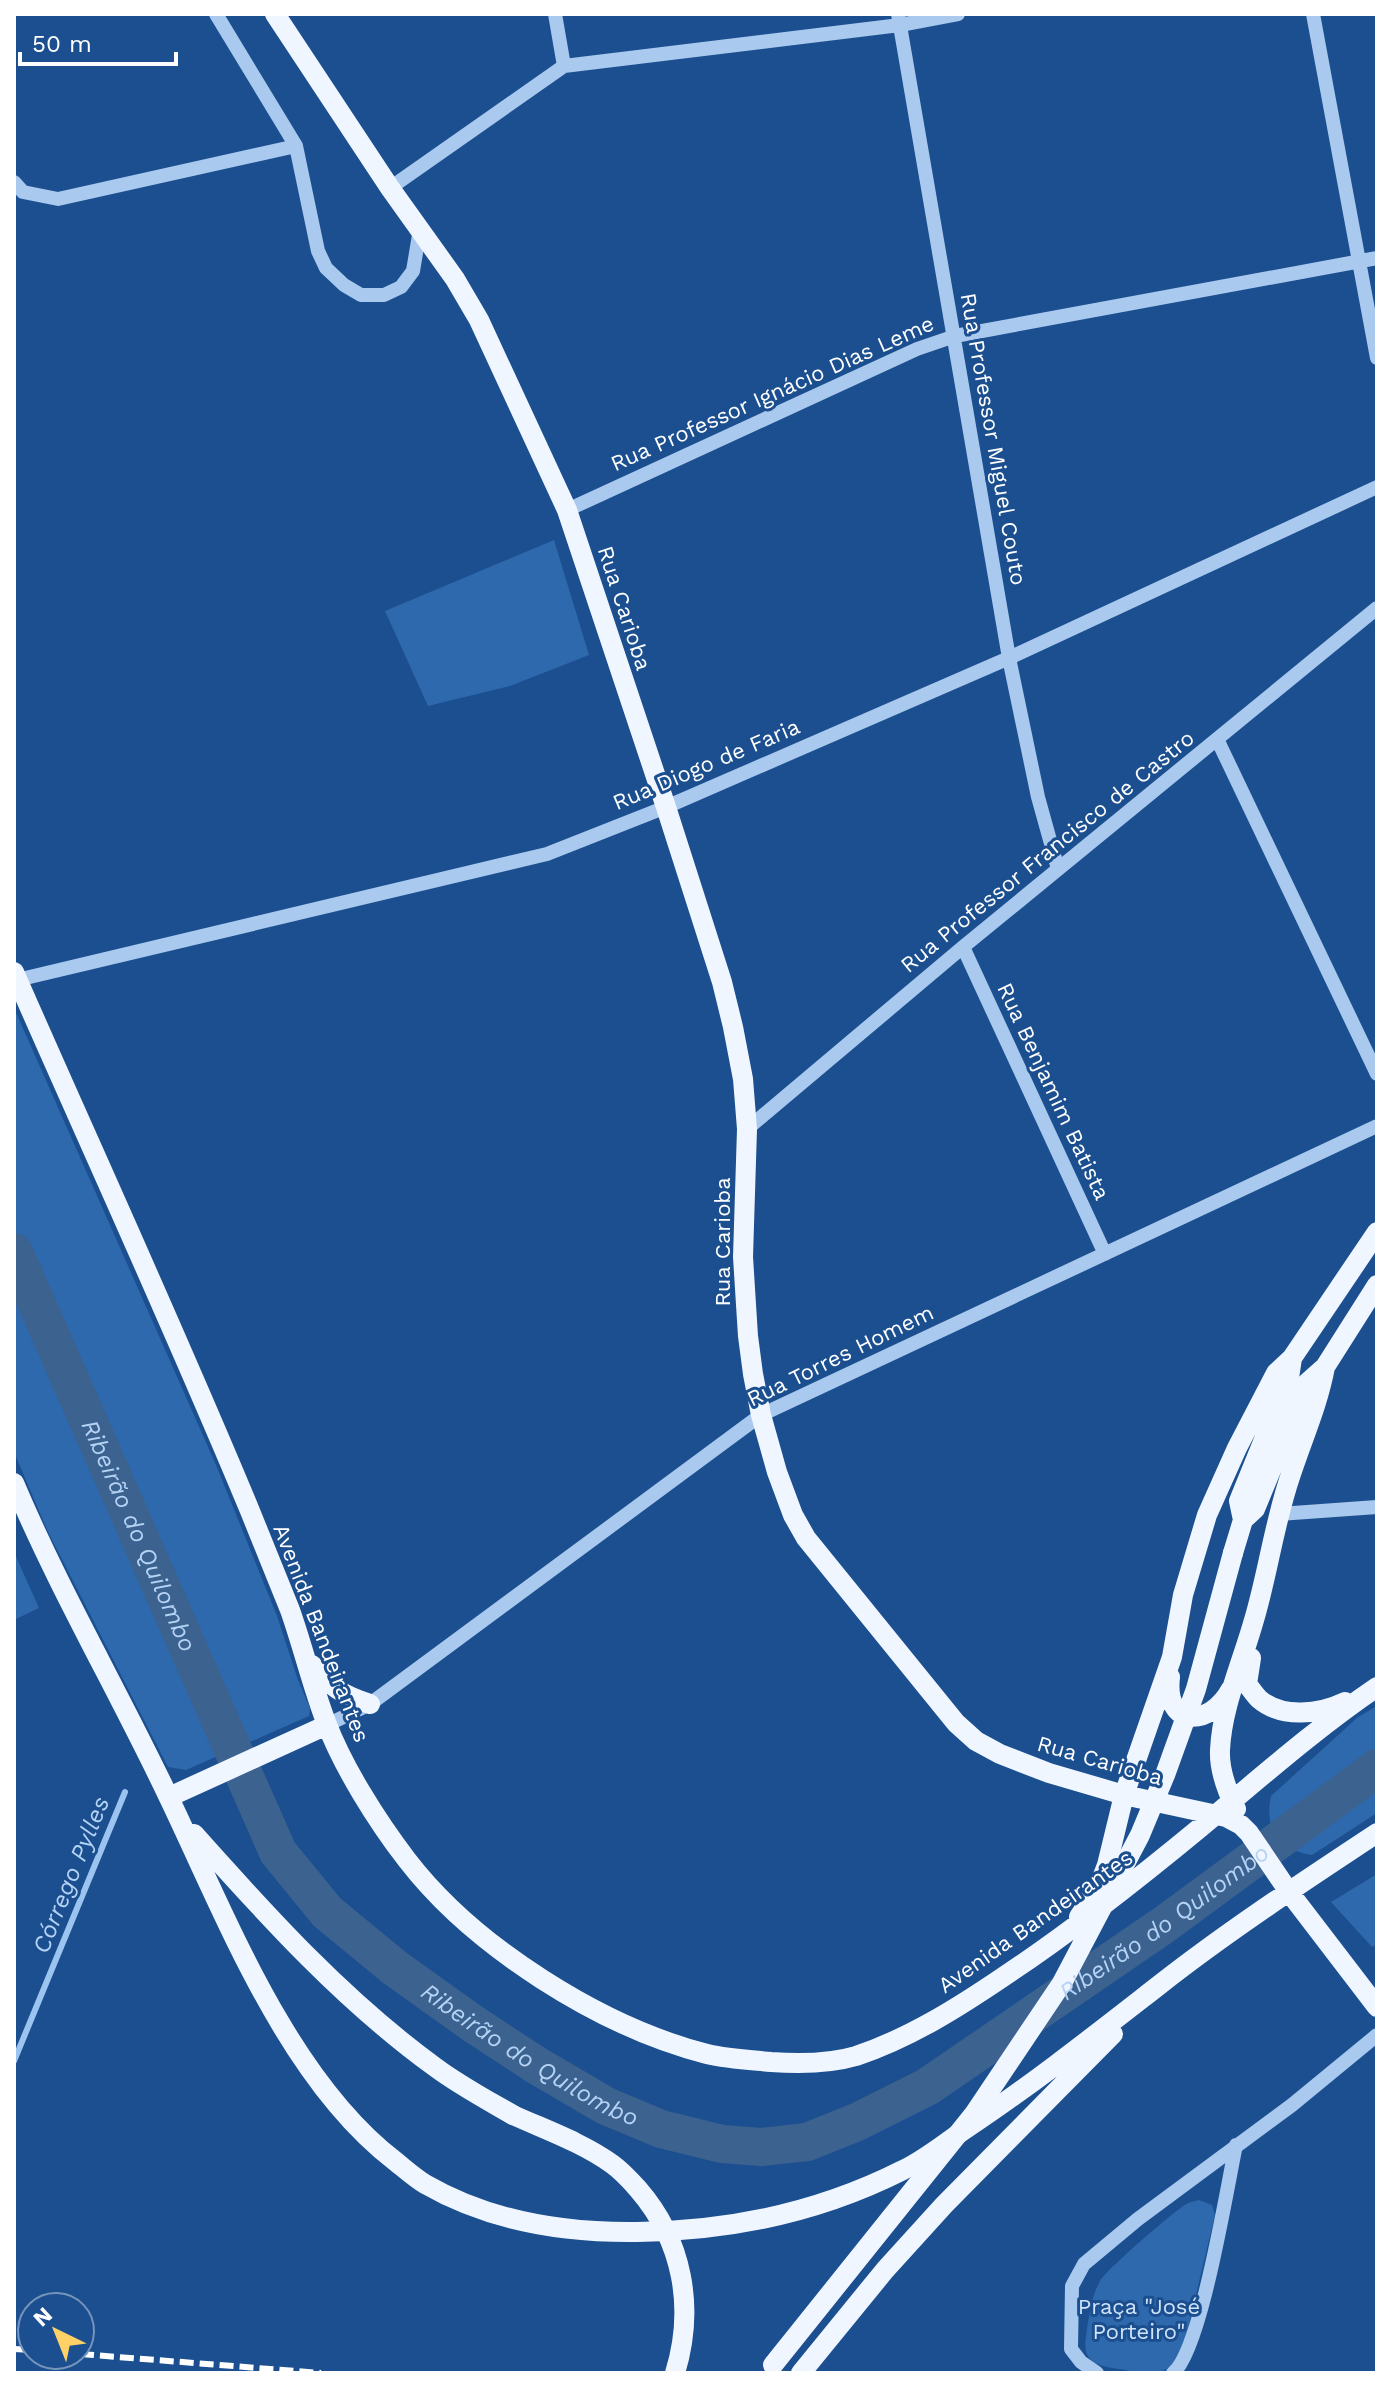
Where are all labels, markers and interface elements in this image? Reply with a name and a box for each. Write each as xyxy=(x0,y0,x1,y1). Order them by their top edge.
scale bar xyxy=(20,16,176,66)
text: 50 m xyxy=(32,30,92,58)
street label: Rua Professor Miguel Couto xyxy=(955,291,1032,587)
street label: Rua Professor Ignácio Dias Leme xyxy=(607,311,938,476)
street label: Rua Carioba xyxy=(593,543,656,673)
street label: Rua Diogo de Faria xyxy=(609,714,803,815)
street label: Rua Professor Francisco de Castro xyxy=(896,725,1199,978)
street label: Rua Benjamim Batista xyxy=(992,979,1115,1204)
street label: Rua Carioba xyxy=(710,1177,735,1307)
street label: Rua Torres Homem xyxy=(743,1299,937,1411)
water label: Ribeirão do Quilombo xyxy=(76,1415,202,1656)
street label: Avenida Bandeirantes xyxy=(268,1521,375,1746)
street label: Rua Carioba xyxy=(1034,1731,1165,1790)
water label: Córrego Pylles xyxy=(27,1793,115,1957)
water label: Ribeirão do Quilombo xyxy=(1054,1838,1274,2006)
street label: Avenida Bandeirantes xyxy=(933,1845,1137,1998)
water label: Ribeirão do Quilombo xyxy=(416,1977,643,2132)
north arrow xyxy=(16,2291,96,2371)
park label: Praça "José Porteiro" xyxy=(1078,2294,1200,2344)
text: N xyxy=(28,2302,57,2331)

